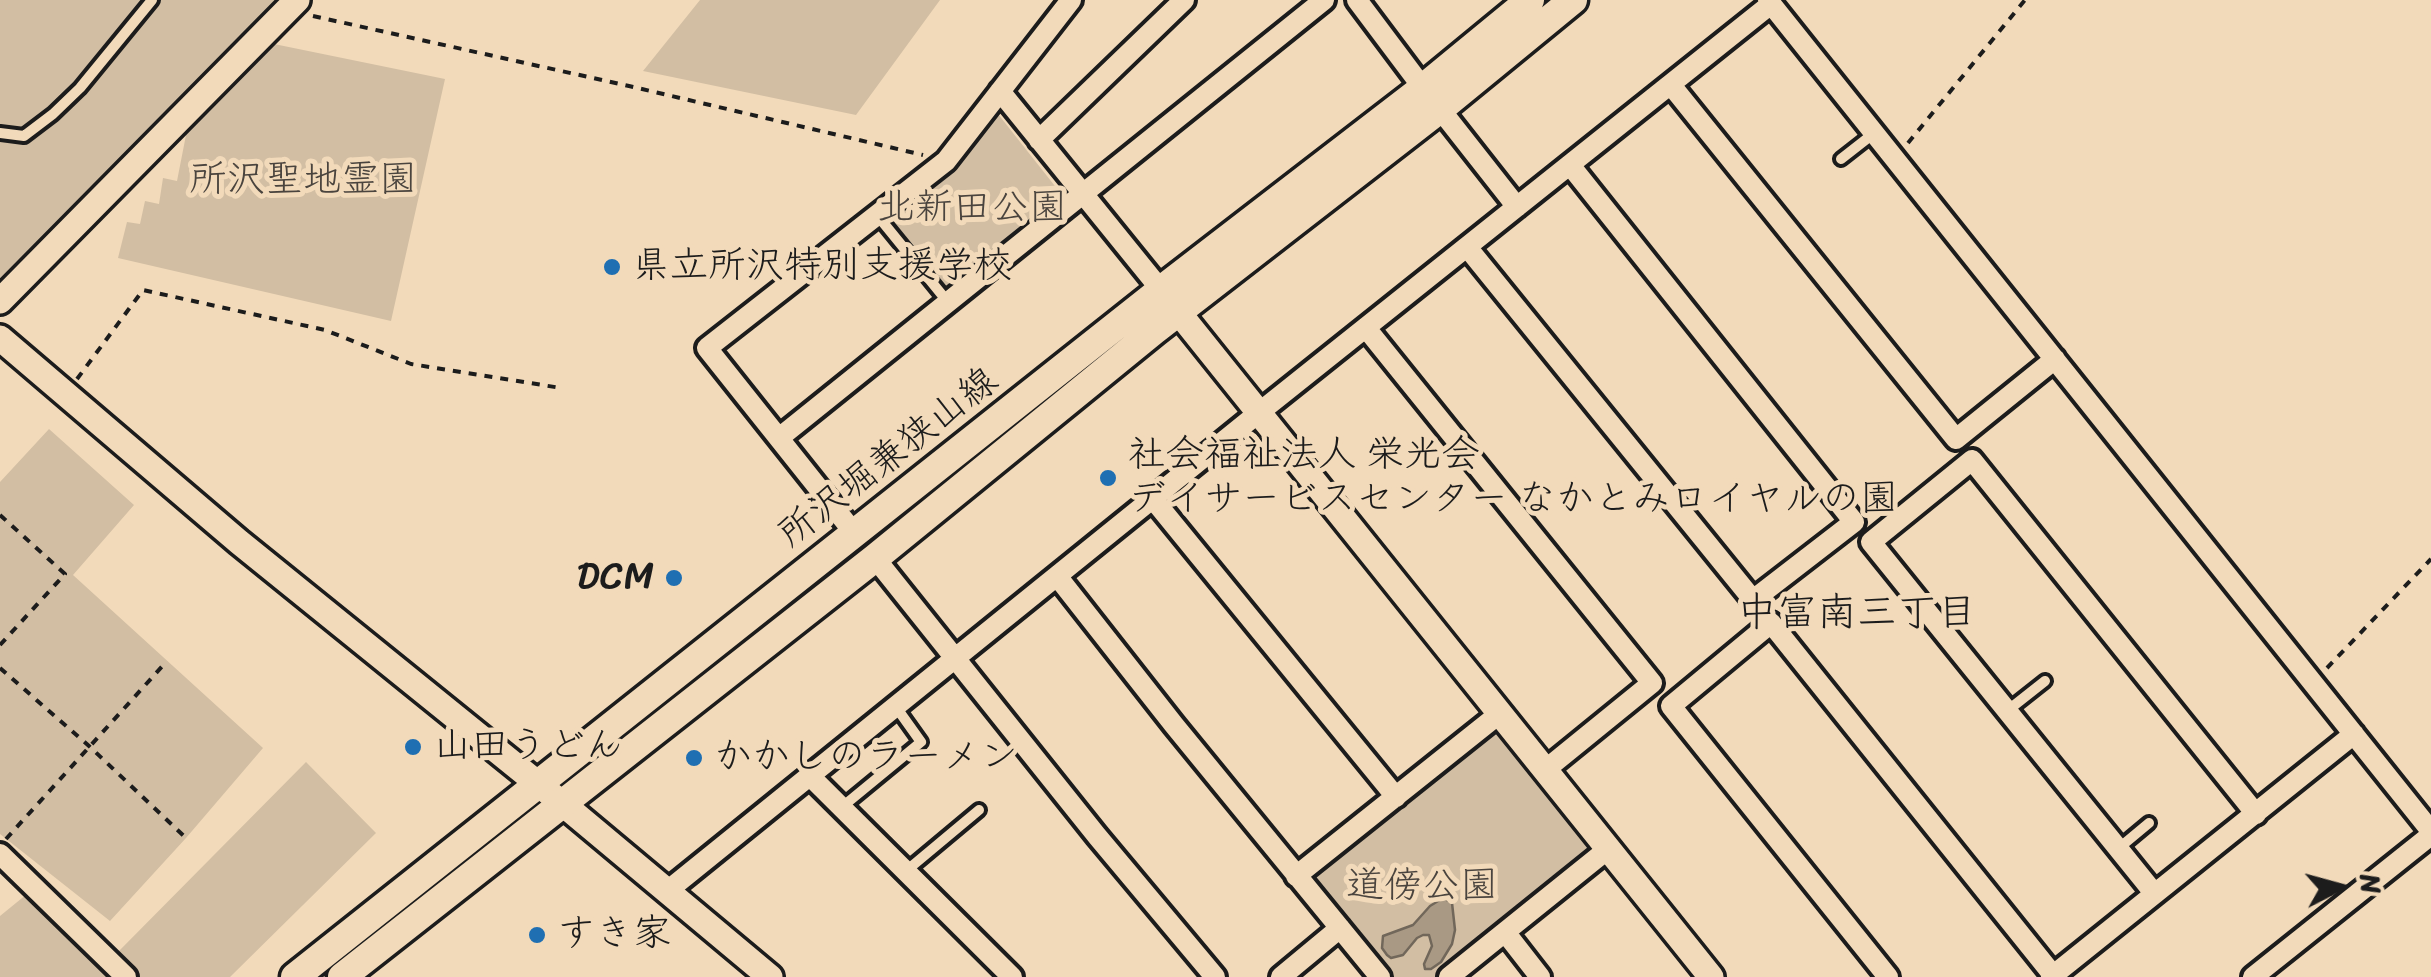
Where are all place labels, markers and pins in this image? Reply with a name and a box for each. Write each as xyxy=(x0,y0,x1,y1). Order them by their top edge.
place label: 県立所沢特別支援学校 xyxy=(632,244,1012,290)
marker: 県立所沢特別支援学校 xyxy=(601,256,623,278)
place label: 社会福祉法人 栄光会 デイサービスセンター なかとみロイヤルの園 xyxy=(1128,433,1898,522)
marker: 社会福祉法人 栄光会 デイサービスセンター なかとみロイヤルの園 xyxy=(1097,467,1119,489)
place label: DCM xyxy=(577,555,654,601)
marker: DCM xyxy=(663,567,685,589)
place label: 山田うどん xyxy=(433,724,623,770)
place label: かかしのラーメン xyxy=(714,735,1018,781)
marker: 山田うどん xyxy=(402,736,424,758)
marker: かかしのラーメン xyxy=(683,747,705,769)
place label: すき家 xyxy=(557,912,671,958)
marker: すき家 xyxy=(526,924,548,946)

